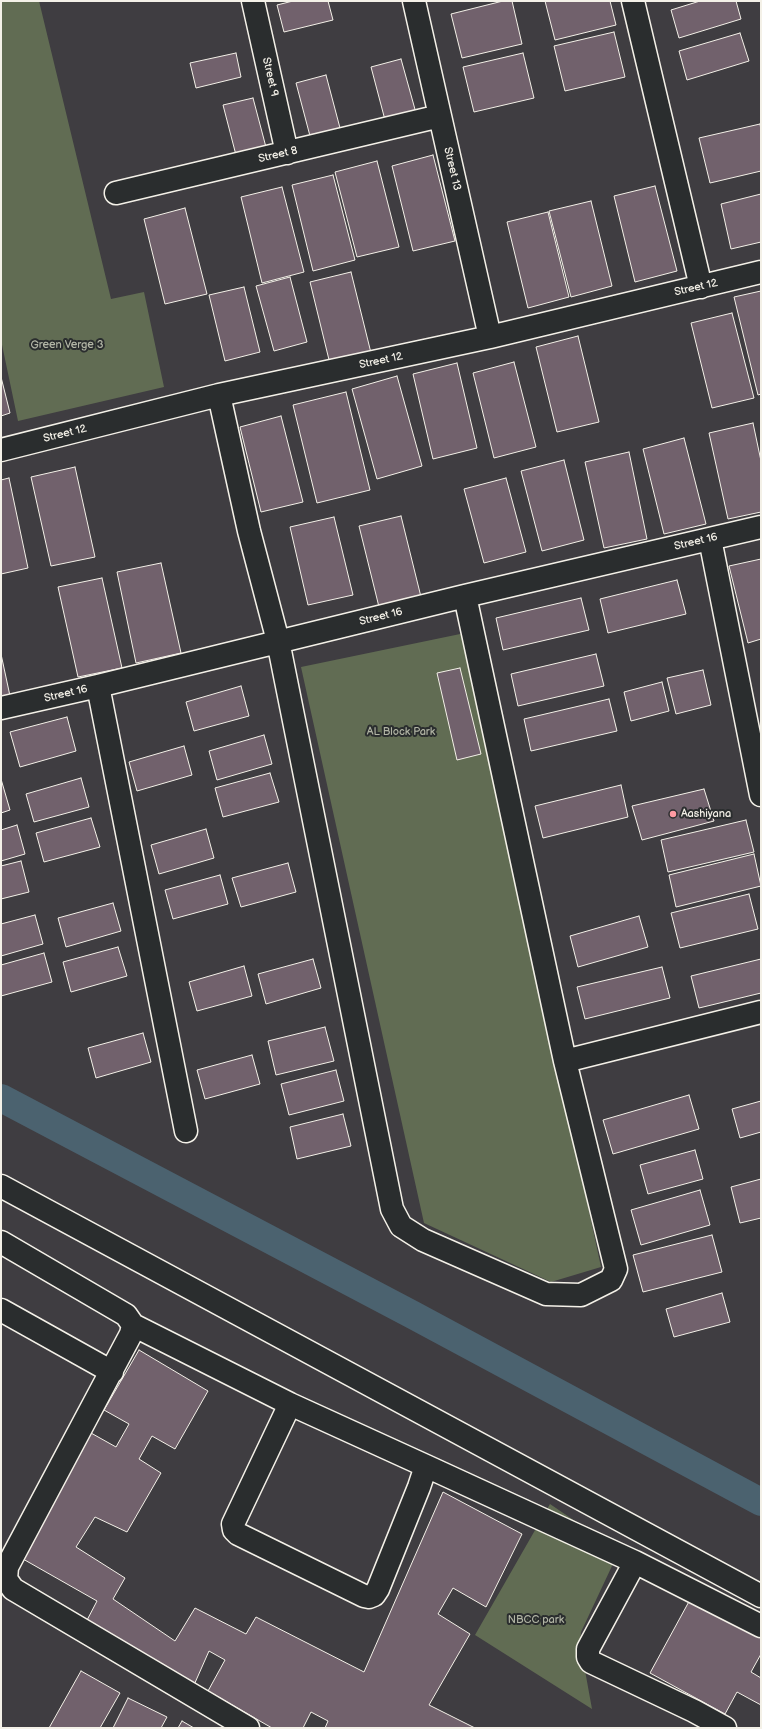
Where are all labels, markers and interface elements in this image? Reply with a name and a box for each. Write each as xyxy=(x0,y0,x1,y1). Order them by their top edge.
street label: Street 9 xyxy=(259,56,281,98)
street label: Street 8 xyxy=(257,144,299,166)
street label: Street 13 xyxy=(441,146,463,192)
street label: Street 12 xyxy=(673,277,719,299)
park label: Green Verge 3 xyxy=(30,338,104,352)
street label: Street 12 xyxy=(358,350,404,372)
street label: Street 12 xyxy=(42,422,88,446)
street label: Street 16 xyxy=(673,531,719,553)
street label: Street 16 xyxy=(358,605,404,629)
street label: Street 16 xyxy=(43,683,89,705)
park label: AL Block Park xyxy=(367,725,435,739)
place label: Aashiyana xyxy=(681,807,731,821)
marker: Aashiyana xyxy=(668,809,678,819)
park label: NBCC park xyxy=(508,1613,564,1627)

